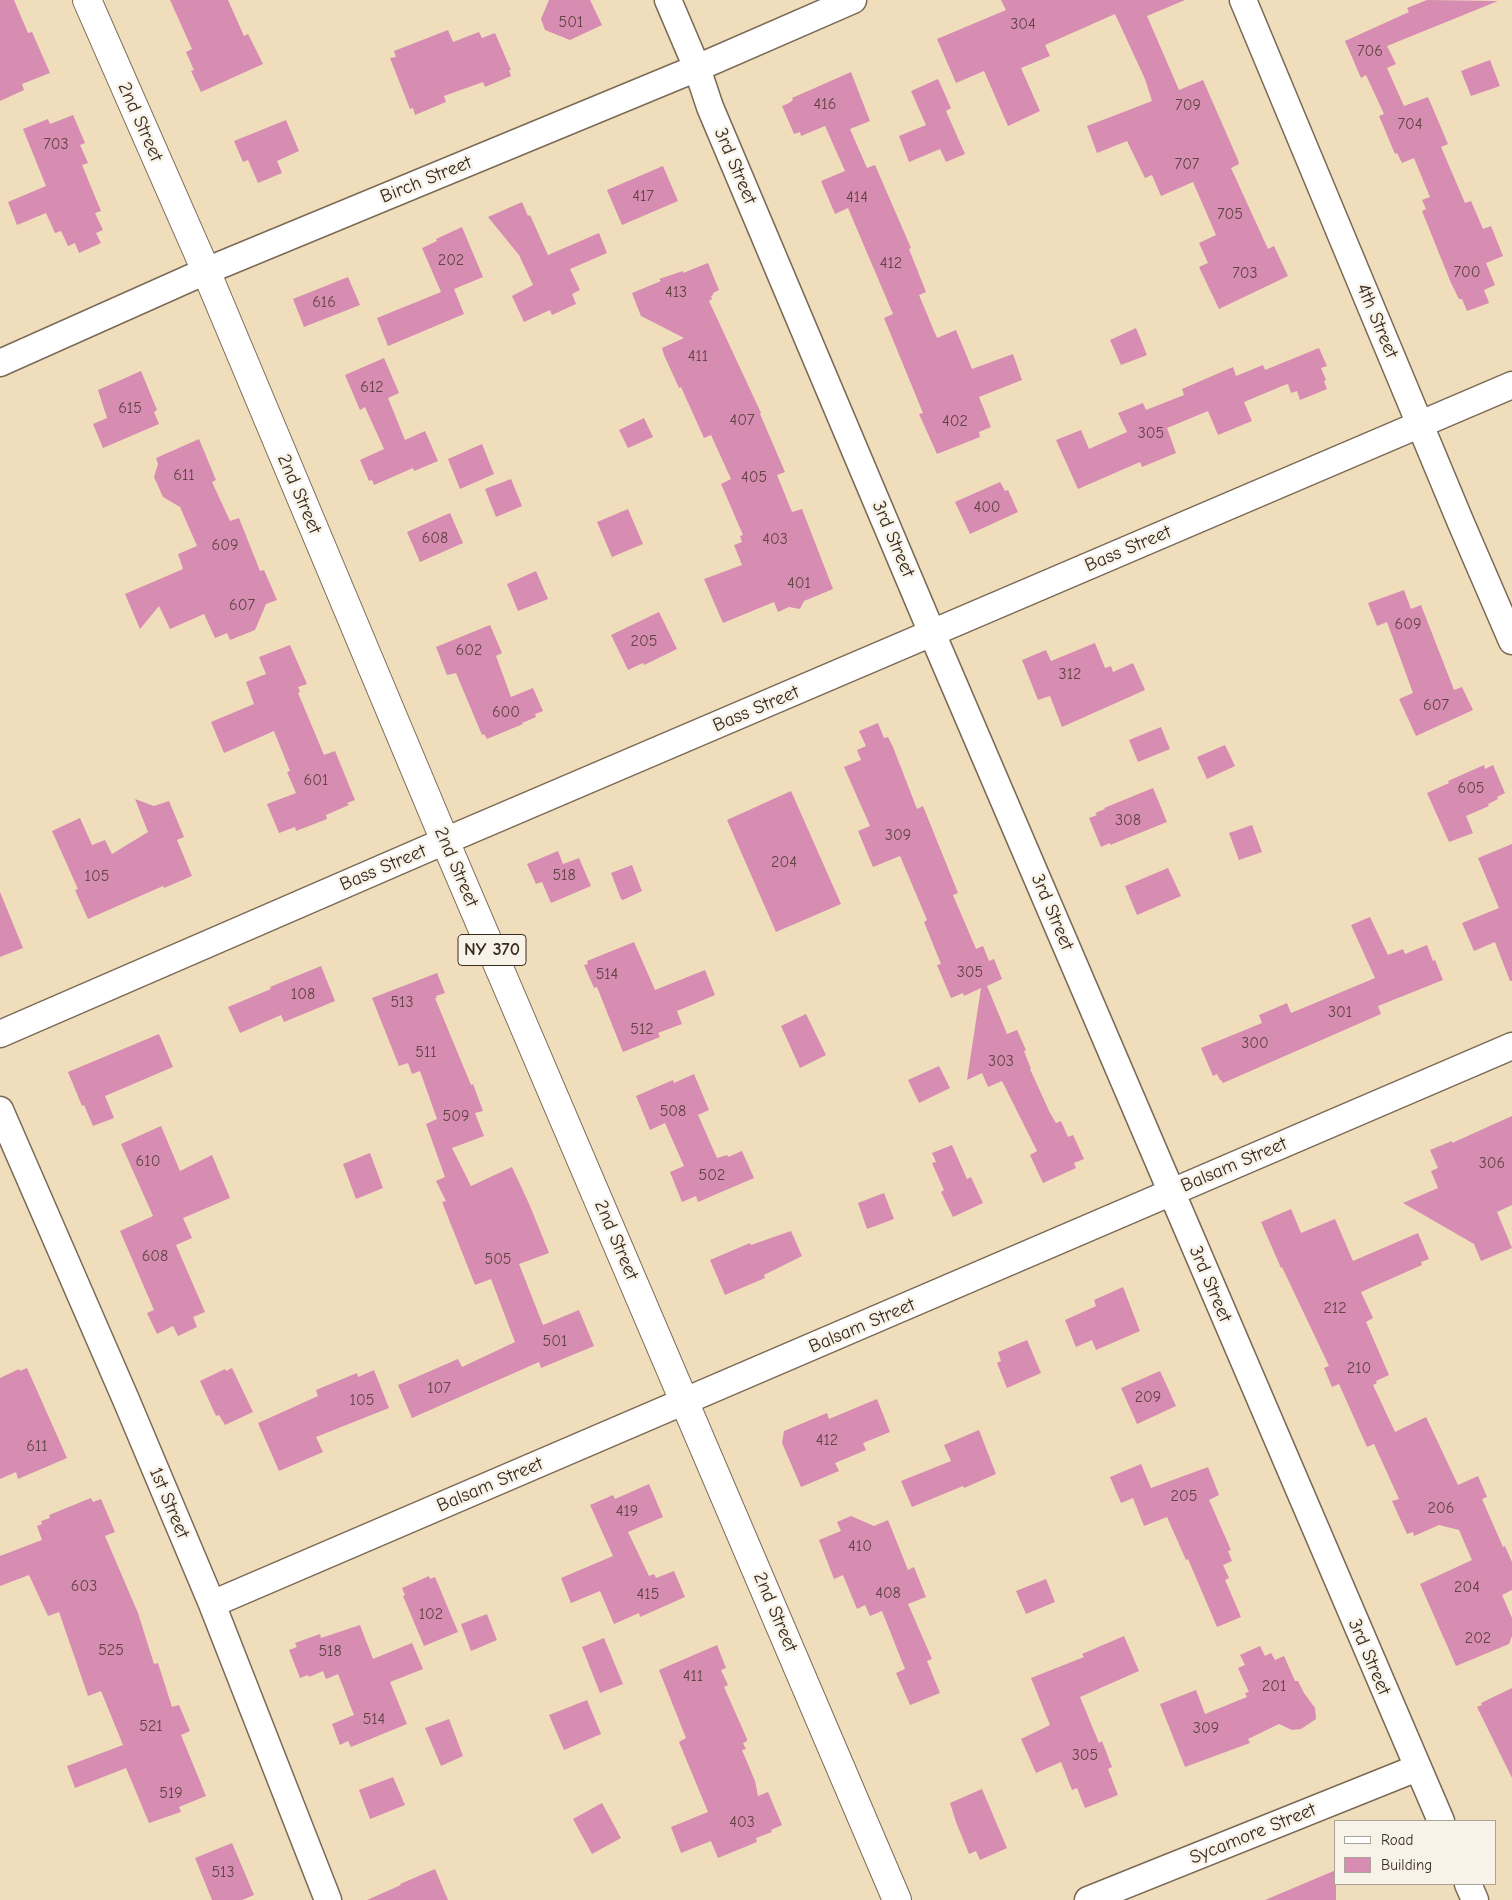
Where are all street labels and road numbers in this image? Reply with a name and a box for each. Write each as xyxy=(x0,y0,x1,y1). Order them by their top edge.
street label: 2nd Street xyxy=(112,79,168,165)
street label: 3rd Street xyxy=(709,124,761,208)
street label: Birch Street xyxy=(377,151,475,209)
street label: 4th Street xyxy=(1351,280,1403,362)
street label: 2nd Street xyxy=(272,451,326,537)
street label: 3rd Street xyxy=(867,497,919,581)
street label: Bass Street xyxy=(1082,521,1174,577)
street label: Bass Street xyxy=(710,681,802,737)
street label: 2nd Street xyxy=(429,824,483,910)
street label: Bass Street xyxy=(337,840,429,896)
street label: 3rd Street xyxy=(1026,870,1078,954)
road number: NY 370 xyxy=(458,934,526,966)
street label: Balsam Street xyxy=(1178,1132,1290,1198)
street label: 2nd Street xyxy=(589,1197,643,1283)
street label: 3rd Street xyxy=(1184,1242,1236,1326)
street label: Balsam Street xyxy=(806,1293,918,1359)
street label: Balsam Street xyxy=(434,1452,546,1518)
street label: 1st Street xyxy=(144,1464,194,1542)
street label: 2nd Street xyxy=(748,1569,802,1655)
street label: 3rd Street xyxy=(1343,1615,1395,1699)
street label: Sycamore Street xyxy=(1187,1798,1319,1870)

